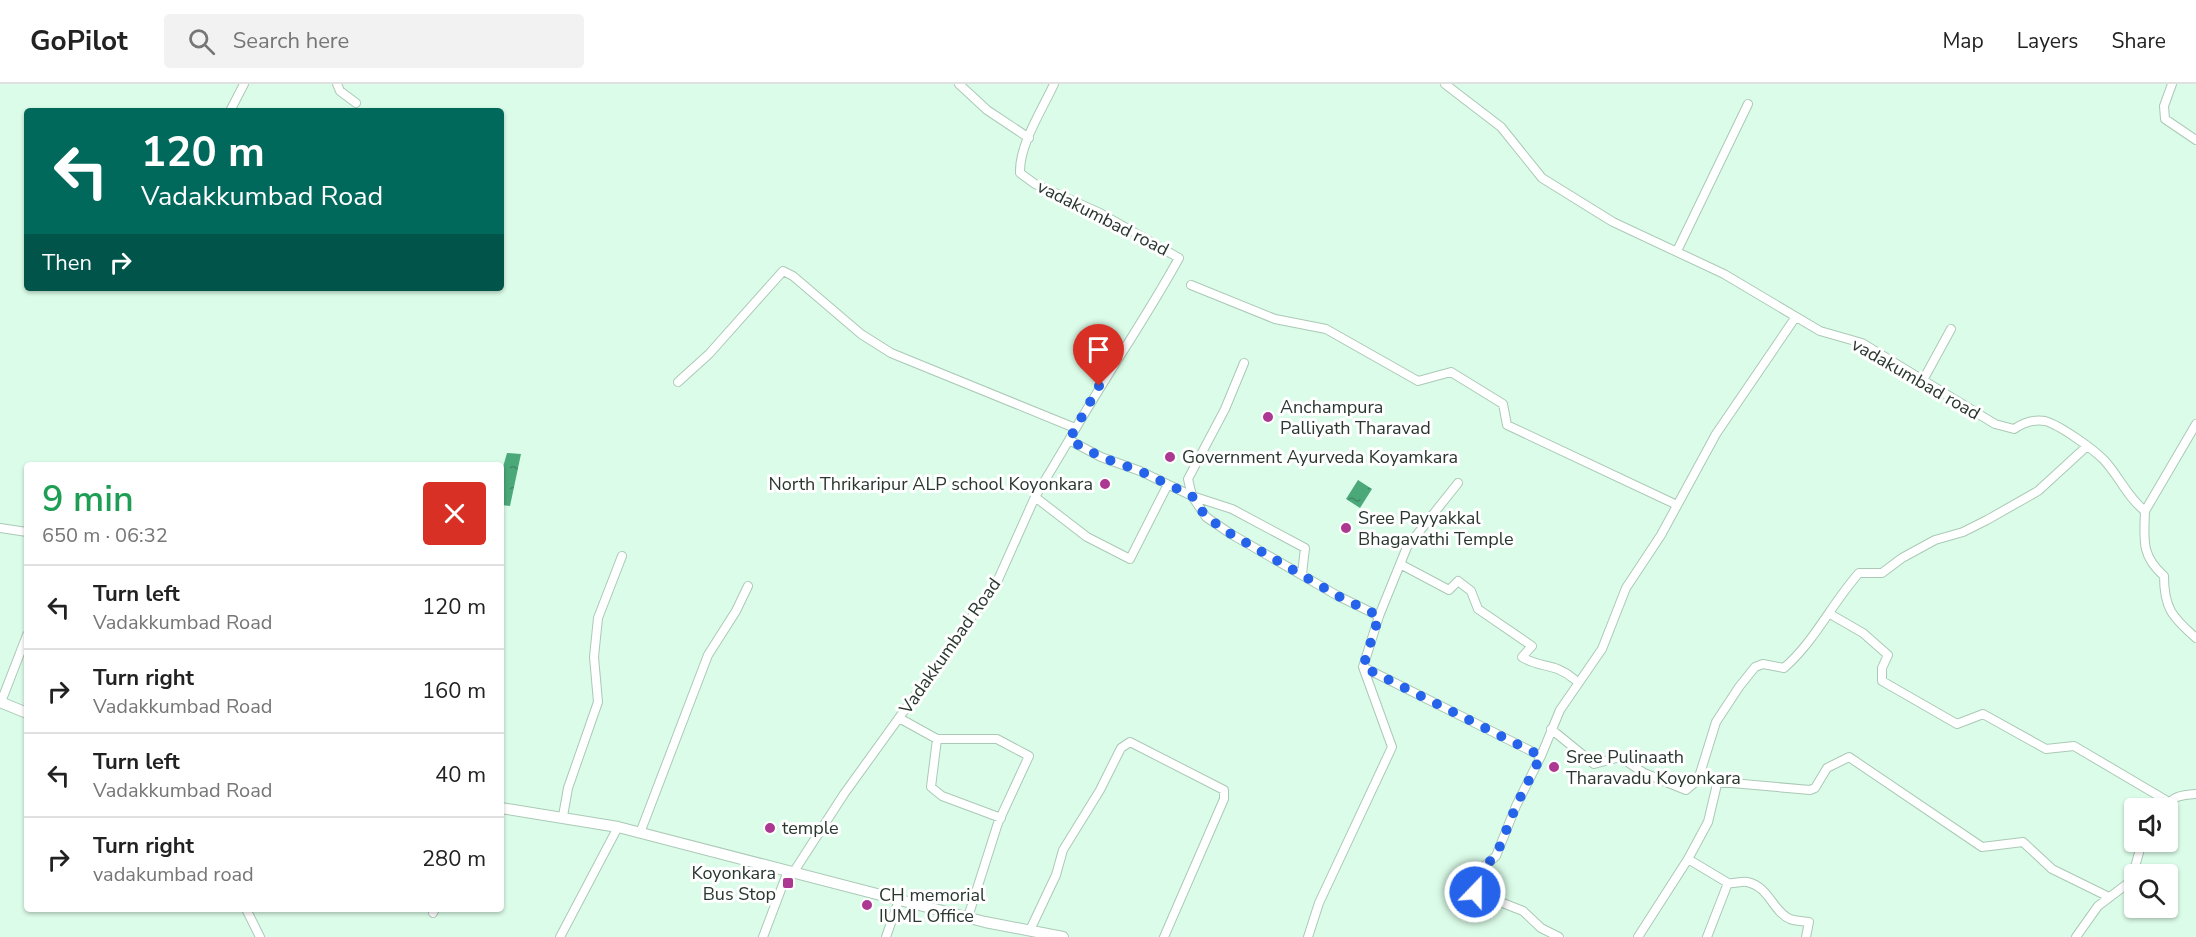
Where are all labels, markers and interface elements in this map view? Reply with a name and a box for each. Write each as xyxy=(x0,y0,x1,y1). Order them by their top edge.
search box xyxy=(164,14,584,68)
text: GoPilot xyxy=(30,22,128,60)
icon: search xyxy=(185,25,218,58)
text: Search here xyxy=(233,26,349,56)
text: Map xyxy=(1942,27,1984,55)
text: Layers xyxy=(2017,27,2078,55)
text: Share xyxy=(2111,27,2166,55)
text: 120 m xyxy=(141,124,265,181)
icon: left xyxy=(42,132,120,210)
street label: vadakumbad road xyxy=(1033,174,1173,262)
text: Vadakkumbad Road xyxy=(141,178,383,215)
icon: right xyxy=(104,246,137,279)
text: Then xyxy=(42,248,92,278)
pin xyxy=(1073,324,1124,386)
street label: vadakumbad road xyxy=(1847,332,1985,426)
icon: arrive xyxy=(1082,333,1115,366)
place label: Anchampura Palliyath Tharavad xyxy=(1280,395,1431,440)
marker: Anchampura Palliyath Tharavad xyxy=(1261,410,1275,424)
place label: Government Ayurveda Koyamkara xyxy=(1182,445,1458,469)
marker: Government Ayurveda Koyamkara xyxy=(1163,450,1177,464)
place label: North Thrikaripur ALP school Koyonkara xyxy=(768,472,1093,496)
text: 9 min xyxy=(42,475,134,524)
marker: North Thrikaripur ALP school Koyonkara xyxy=(1098,477,1112,491)
button: close xyxy=(423,482,486,545)
place label: Sree Payyakkal Bhagavathi Temple xyxy=(1358,506,1514,551)
marker: Sree Payyakkal Bhagavathi Temple xyxy=(1339,521,1353,535)
text: 650 m · 06:32 xyxy=(42,522,168,549)
street label: Vadakkumbad Road xyxy=(893,573,1006,720)
text: Turn left xyxy=(93,579,180,609)
icon: left xyxy=(42,591,75,624)
text: 120 m xyxy=(422,592,486,622)
text: Vadakkumbad Road xyxy=(93,609,272,636)
text: Turn right xyxy=(93,663,194,693)
icon: right xyxy=(42,675,75,708)
text: 160 m xyxy=(422,676,486,706)
text: Vadakkumbad Road xyxy=(93,693,272,720)
place label: Sree Pulinaath Tharavadu Koyonkara xyxy=(1566,745,1741,790)
text: Turn left xyxy=(93,747,180,777)
icon: left xyxy=(42,759,75,792)
text: 40 m xyxy=(435,760,486,790)
marker: Sree Pulinaath Tharavadu Koyonkara xyxy=(1547,760,1561,774)
text: Vadakkumbad Road xyxy=(93,777,272,804)
map controls xyxy=(2124,798,2178,918)
button: sound xyxy=(2124,798,2178,852)
place label: temple xyxy=(782,816,839,840)
marker: temple xyxy=(763,821,777,835)
text: Turn right xyxy=(93,831,194,861)
icon: right xyxy=(42,843,75,876)
text: 280 m xyxy=(422,844,486,874)
position arrow xyxy=(1443,860,1507,924)
text: vadakumbad road xyxy=(93,861,254,888)
place label: Koyonkara Bus Stop xyxy=(691,861,776,906)
button: search xyxy=(2124,864,2178,918)
marker: Koyonkara Bus Stop xyxy=(781,876,795,890)
place label: CH memorial IUML Office xyxy=(879,883,986,928)
marker: CH memorial IUML Office xyxy=(860,898,874,912)

